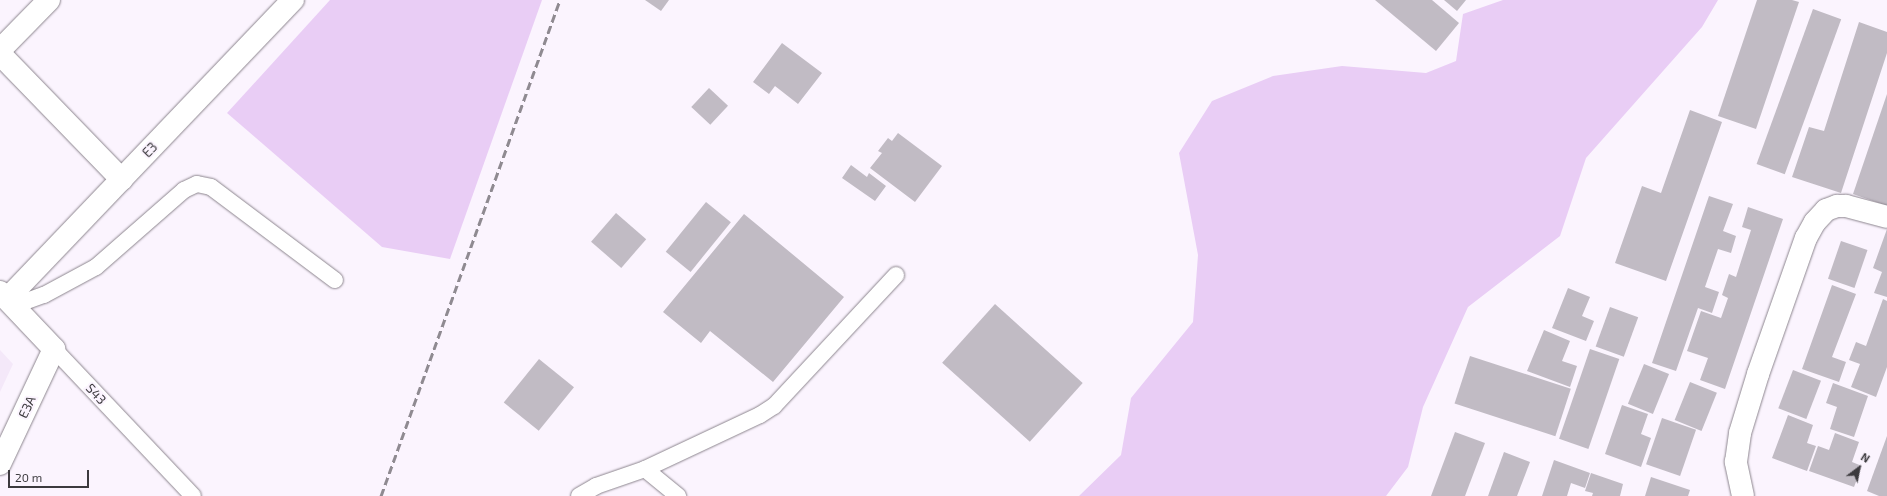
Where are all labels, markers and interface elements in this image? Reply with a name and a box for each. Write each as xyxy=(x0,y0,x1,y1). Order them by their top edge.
street label: E3 xyxy=(139,139,161,161)
street label: S43 xyxy=(83,380,109,408)
street label: E3A xyxy=(15,393,39,421)
north arrow xyxy=(1839,448,1879,488)
text: N xyxy=(1859,450,1872,465)
scale bar xyxy=(10,462,91,488)
text: 20 m xyxy=(15,470,42,484)

